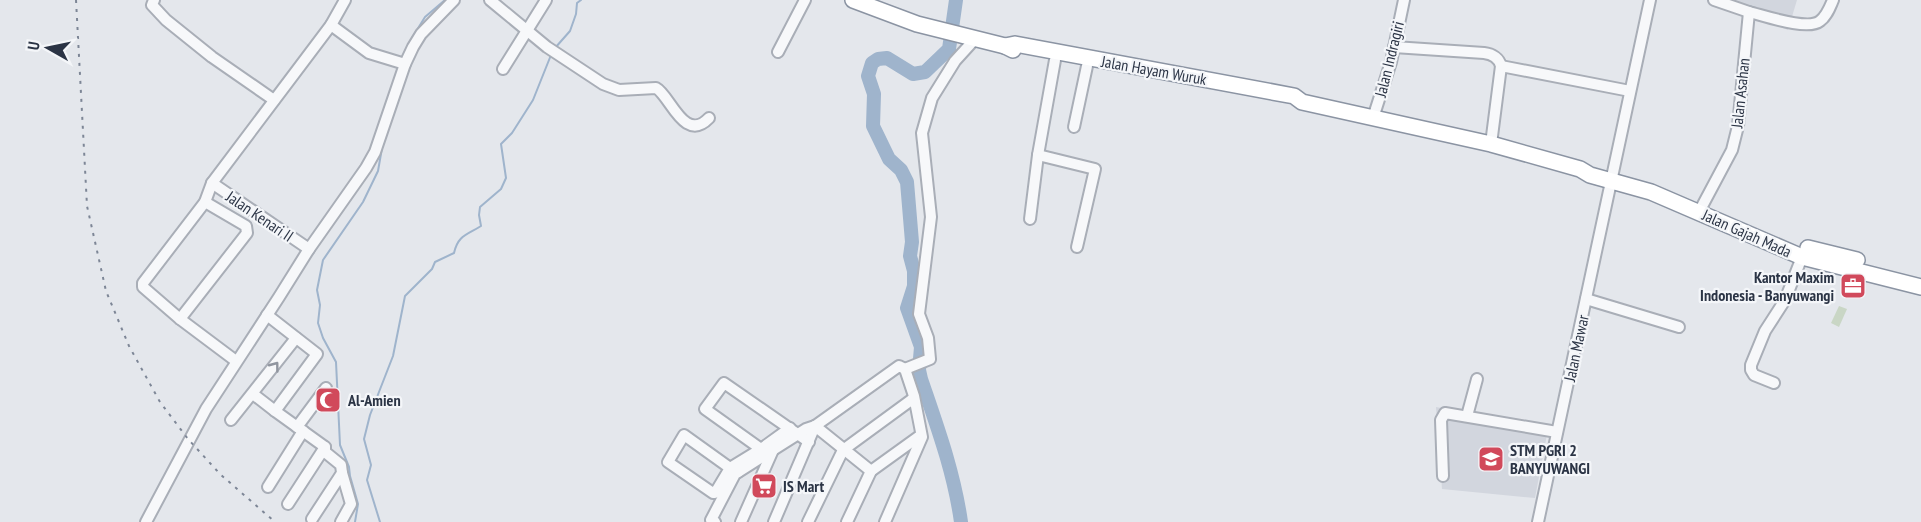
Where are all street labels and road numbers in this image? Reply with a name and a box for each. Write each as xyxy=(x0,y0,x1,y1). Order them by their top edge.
street label: Jalan Indragiri xyxy=(1370,19,1408,100)
street label: Jalan Hayam Wuruk xyxy=(1099,51,1209,89)
street label: Jalan Asahan xyxy=(1726,57,1754,130)
street label: Jalan Kenari II xyxy=(222,186,297,246)
street label: Jalan Gajah Mada xyxy=(1699,204,1795,262)
street label: Jalan Mawar xyxy=(1559,312,1593,384)

